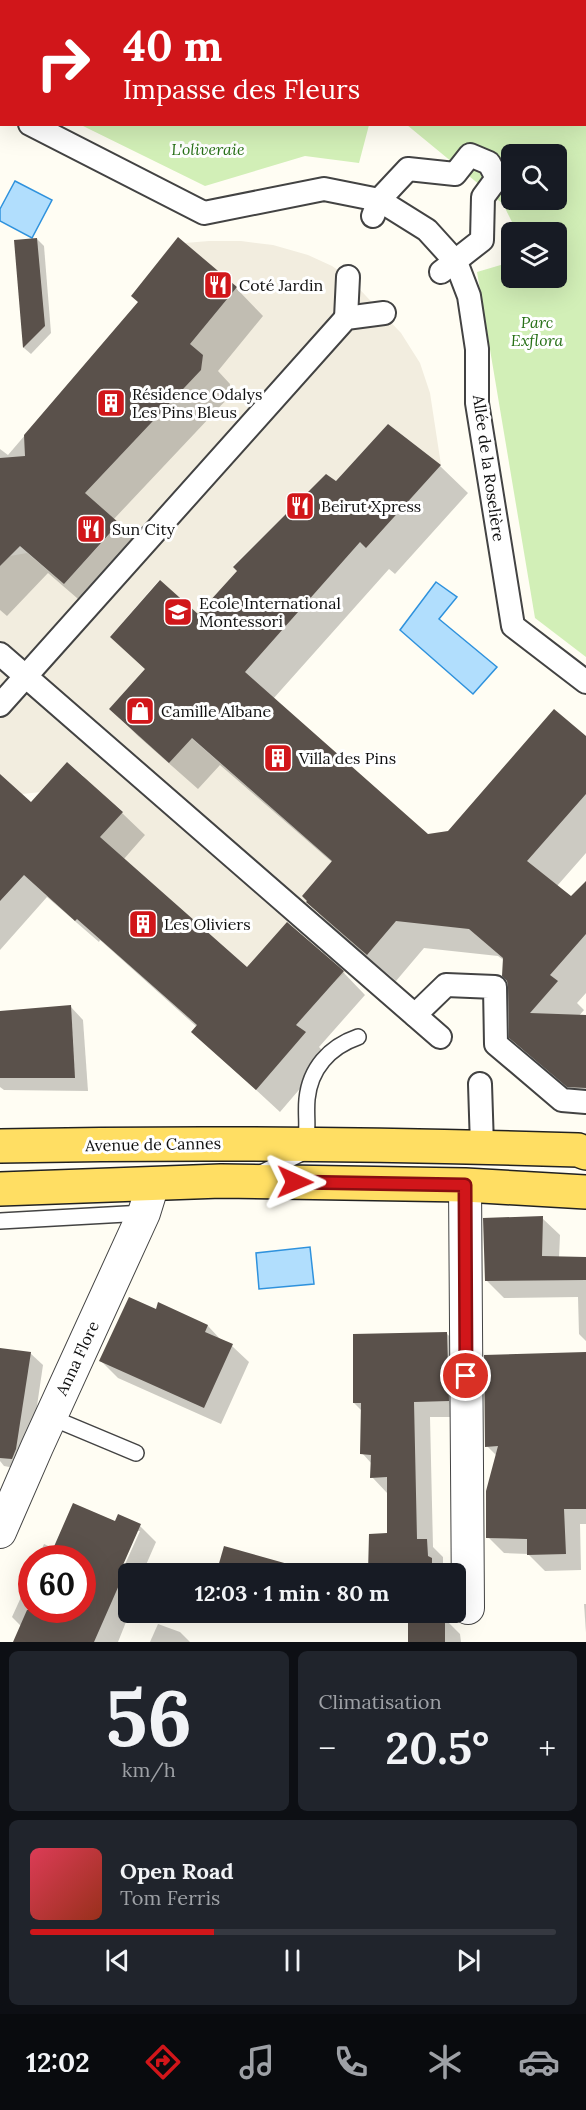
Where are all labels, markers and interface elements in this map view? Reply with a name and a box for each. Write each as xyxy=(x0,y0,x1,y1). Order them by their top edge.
text: 40 m xyxy=(123,19,222,73)
icon: right xyxy=(24,24,102,102)
text: Impasse des Fleurs xyxy=(123,72,360,106)
park label: L'oliveraie xyxy=(171,139,245,159)
map controls xyxy=(501,144,567,288)
button: search xyxy=(501,144,567,210)
button: layers xyxy=(501,222,567,288)
restaurant icon: Coté Jardin xyxy=(202,269,234,301)
place label: Coté Jardin xyxy=(239,275,323,295)
park label: Parc Exflora xyxy=(511,312,563,350)
place label: Résidence Odalys Les Pins Bleus xyxy=(132,384,262,422)
building icon: Résidence Odalys Les Pins Bleus xyxy=(95,387,127,419)
street label: Allée de la Roselière xyxy=(469,392,509,543)
restaurant icon: Beirut Xpress xyxy=(284,490,316,522)
place label: Beirut Xpress xyxy=(321,496,421,516)
restaurant icon: Sun City xyxy=(75,513,107,545)
place label: Sun City xyxy=(112,519,176,539)
place label: Ecole International Montessori xyxy=(199,593,341,631)
school or university icon: Ecole International Montessori xyxy=(162,596,194,628)
shop icon: Camille Albane xyxy=(124,695,156,727)
place label: Camille Albane xyxy=(161,701,271,721)
building icon: Villa des Pins xyxy=(262,742,294,774)
place label: Villa des Pins xyxy=(298,748,396,768)
building icon: Les Oliviers xyxy=(127,908,159,940)
place label: Les Oliviers xyxy=(164,914,251,934)
street label: Avenue de Cannes xyxy=(84,1133,221,1155)
position arrow xyxy=(263,1150,327,1214)
street label: Anna Flore xyxy=(51,1317,103,1399)
pin xyxy=(440,1350,491,1401)
icon: arrive xyxy=(449,1359,482,1392)
speed limit sign: 60 xyxy=(18,1545,96,1623)
text: 12:03 · 1 min · 80 m xyxy=(195,1579,389,1607)
text: 56 xyxy=(105,1668,192,1767)
text: Climatisation xyxy=(319,1689,442,1714)
text: 20.5° xyxy=(385,1719,489,1776)
text: − xyxy=(319,1727,336,1769)
text: + xyxy=(538,1727,556,1769)
text: km/h xyxy=(122,1757,176,1782)
text: Open Road xyxy=(120,1857,234,1885)
text: Tom Ferris xyxy=(120,1885,220,1910)
icon: previous xyxy=(101,1944,134,1977)
icon: pause xyxy=(276,1944,309,1977)
icon: next xyxy=(452,1944,485,1977)
icon: directions xyxy=(142,2041,184,2083)
icon: music xyxy=(236,2041,278,2083)
icon: phone xyxy=(330,2041,372,2083)
icon: climate xyxy=(424,2041,466,2083)
icon: car xyxy=(518,2041,560,2083)
text: 12:02 xyxy=(26,2045,90,2079)

